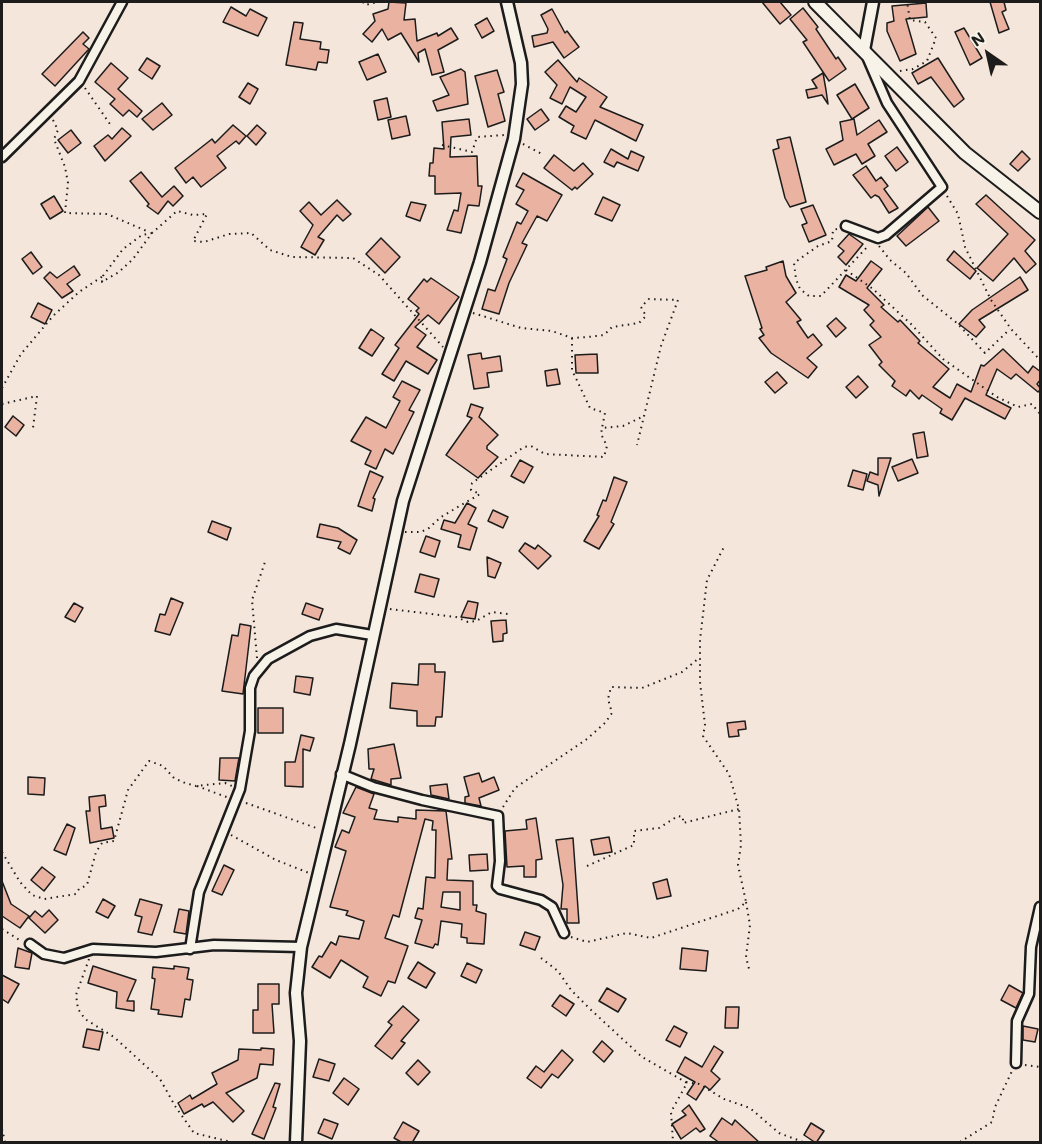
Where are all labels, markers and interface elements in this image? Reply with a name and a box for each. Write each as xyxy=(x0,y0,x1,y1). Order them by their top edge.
north arrow xyxy=(958,24,1018,84)
text: N xyxy=(967,27,989,51)

